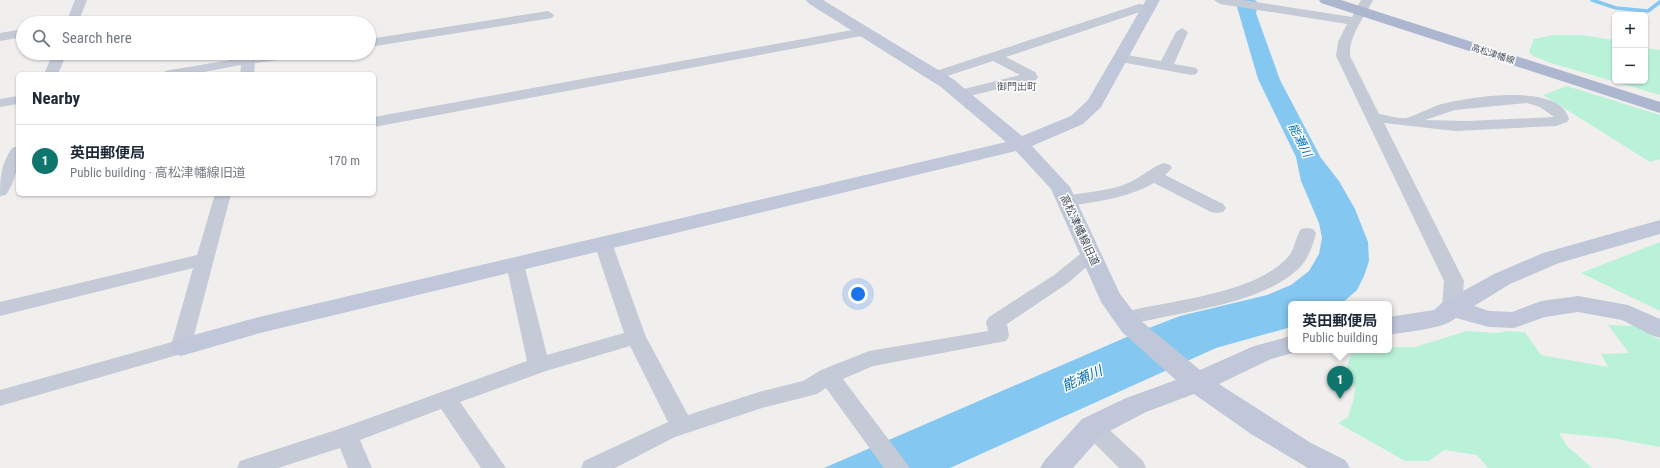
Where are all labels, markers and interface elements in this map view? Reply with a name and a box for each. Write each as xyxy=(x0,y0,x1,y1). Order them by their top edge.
map controls xyxy=(1612,12,1648,84)
button: + xyxy=(1612,12,1648,48)
search box xyxy=(16,16,376,60)
icon: search xyxy=(30,27,52,49)
text: Search here xyxy=(62,29,132,47)
street label: 高松津幡線 xyxy=(1470,42,1517,66)
button: − xyxy=(1612,48,1648,84)
district label: 御門出町 xyxy=(997,81,1037,92)
text: Nearby xyxy=(32,88,80,108)
water label: 能瀬川 xyxy=(1286,121,1315,161)
text: 英田郵便局 xyxy=(70,144,145,162)
text: 1 xyxy=(42,153,48,168)
text: 170 m xyxy=(328,153,360,168)
text: Public building · 高松津幡線旧道 xyxy=(70,165,246,180)
street label: 高松津幡線旧道 xyxy=(1057,193,1102,268)
your location xyxy=(848,284,868,304)
popup xyxy=(1288,301,1392,353)
text: 英田郵便局 xyxy=(1302,312,1377,330)
text: Public building xyxy=(1302,330,1378,345)
water label: 能瀬川 xyxy=(1060,361,1106,394)
pin: 1 xyxy=(1327,366,1353,399)

